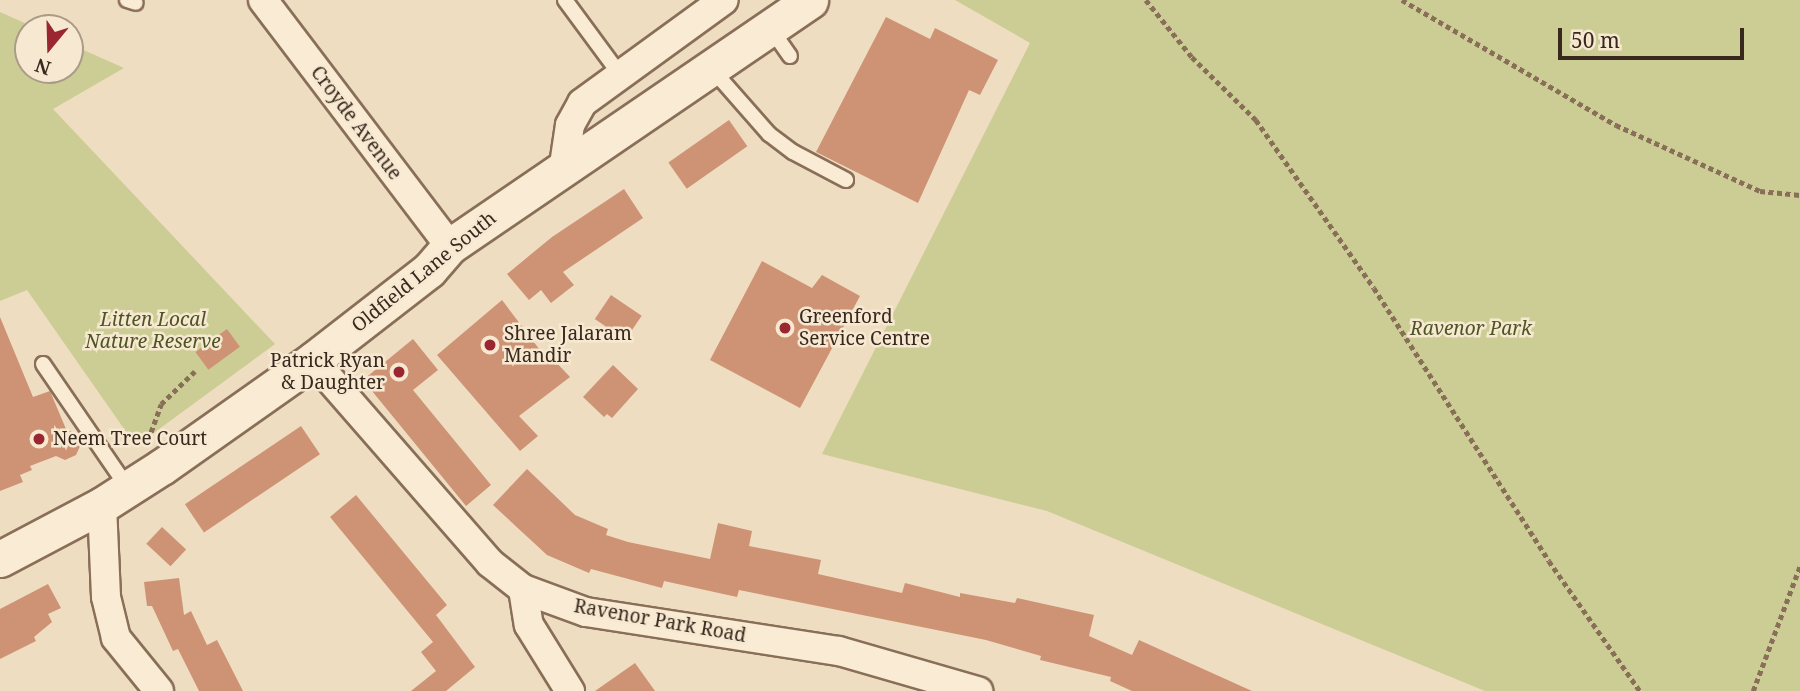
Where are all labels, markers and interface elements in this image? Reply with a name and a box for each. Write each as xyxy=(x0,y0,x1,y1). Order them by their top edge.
north arrow xyxy=(14,14,84,84)
scale bar xyxy=(1562,14,1748,58)
text: 50 m xyxy=(1571,26,1620,54)
text: N xyxy=(32,52,54,82)
street label: Croyde Avenue xyxy=(306,62,406,184)
street label: Oldfield Lane South xyxy=(347,207,501,337)
place label: Greenford Service Centre xyxy=(799,306,930,350)
park label: Litten Local Nature Reserve xyxy=(85,309,221,353)
park label: Ravenor Park xyxy=(1410,318,1532,340)
marker: Greenford Service Centre xyxy=(777,320,793,336)
place label: Shree Jalaram Mandir xyxy=(504,323,632,367)
marker: Shree Jalaram Mandir xyxy=(482,337,498,353)
place label: Patrick Ryan & Daughter xyxy=(270,350,385,394)
marker: Patrick Ryan & Daughter xyxy=(391,364,407,380)
place label: Neem Tree Court xyxy=(53,428,207,450)
marker: Neem Tree Court xyxy=(31,431,47,447)
street label: Ravenor Park Road xyxy=(572,595,748,647)

